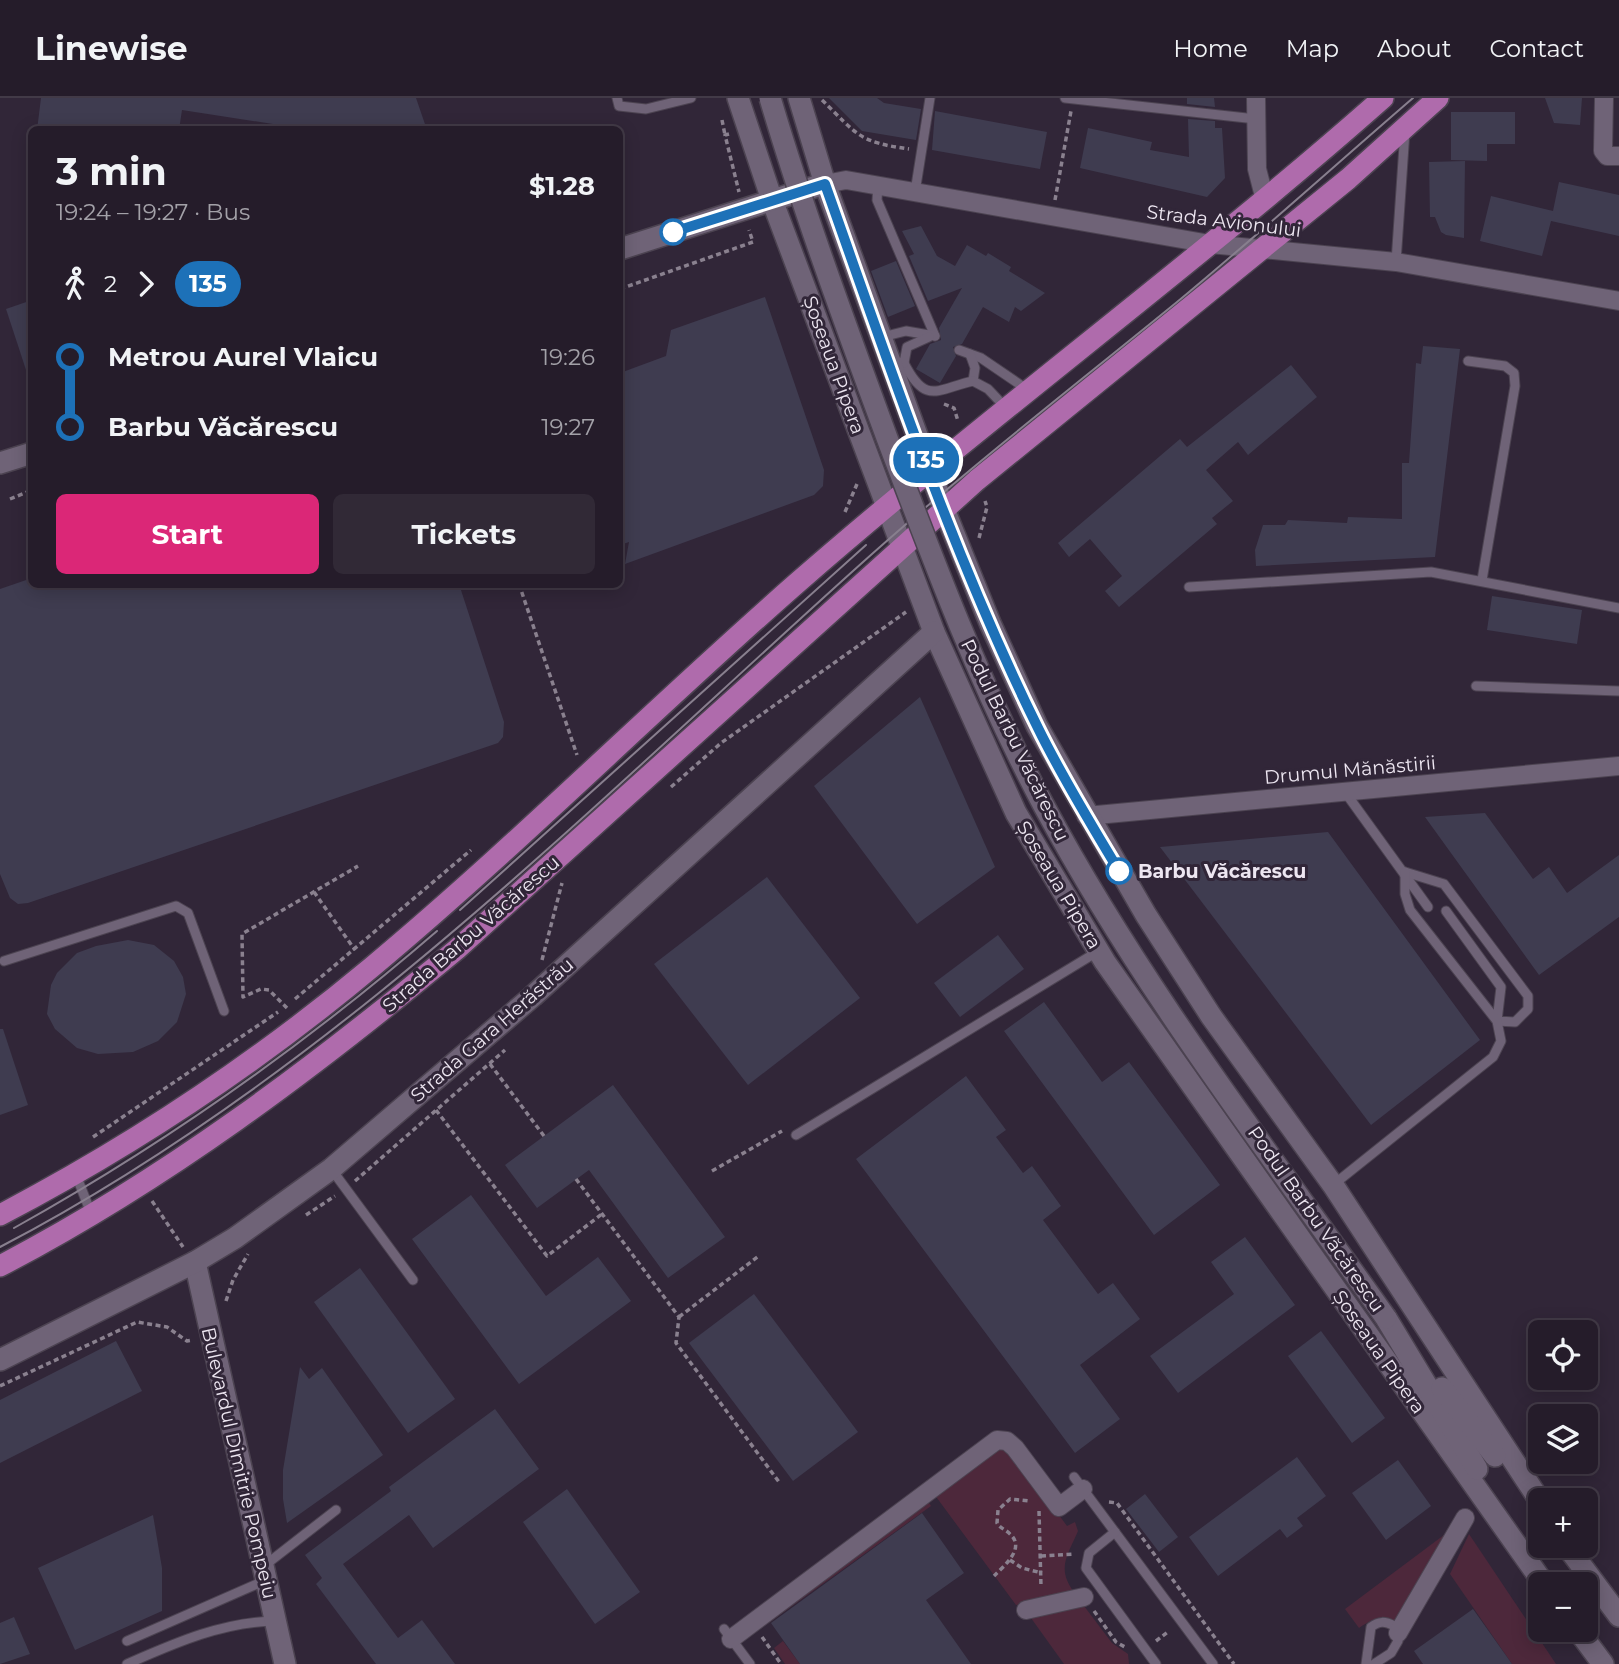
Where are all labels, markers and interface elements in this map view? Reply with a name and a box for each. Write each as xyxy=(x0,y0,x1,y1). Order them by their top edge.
text: Linewise xyxy=(35,28,188,68)
text: Home xyxy=(1173,34,1248,63)
text: Map xyxy=(1286,34,1339,63)
text: About xyxy=(1377,34,1451,63)
text: Contact xyxy=(1489,34,1584,63)
text: 3 min xyxy=(56,148,167,195)
text: $1.28 xyxy=(529,170,595,202)
text: 19:24 – 19:27 · Bus xyxy=(56,198,250,226)
street label: Strada Avionului xyxy=(1145,200,1303,242)
unlabelled marker xyxy=(660,219,686,245)
icon: walk xyxy=(56,265,94,303)
icon: forward xyxy=(127,265,165,303)
text: 135 xyxy=(189,269,227,298)
text: 2 xyxy=(104,270,117,298)
street label: Șoseaua Pipera xyxy=(797,293,870,438)
text: Metrou Aurel Vlaicu xyxy=(108,341,378,373)
text: 19:26 xyxy=(541,343,595,371)
text: Barbu Văcărescu xyxy=(108,411,338,443)
text: 19:27 xyxy=(541,413,595,441)
line badge: 135 xyxy=(886,437,966,483)
text: 135 xyxy=(907,445,945,474)
button: Start xyxy=(56,494,319,574)
button: Tickets xyxy=(333,494,595,574)
street label: Podul Barbu Văcărescu xyxy=(956,635,1074,845)
street label: Drumul Mănăstirii xyxy=(1263,751,1437,789)
street label: Șoseaua Pipera xyxy=(1011,817,1106,954)
street label: Strada Barbu Văcărescu xyxy=(378,851,564,1017)
marker: Barbu Văcărescu xyxy=(1106,858,1132,884)
place label: Barbu Văcărescu xyxy=(1138,860,1306,883)
street label: Strada Gara Herăstrău xyxy=(406,953,578,1107)
street label: Podul Barbu Văcărescu xyxy=(1243,1122,1389,1316)
street label: Șoseaua Pipera xyxy=(1327,1286,1430,1419)
map controls xyxy=(1528,1320,1598,1642)
button: locate xyxy=(1528,1320,1598,1390)
street label: Bulevardul Dimitrie Pompeiu xyxy=(197,1325,281,1601)
button: layers xyxy=(1528,1404,1598,1474)
button: + xyxy=(1528,1488,1598,1558)
button: − xyxy=(1528,1572,1598,1642)

